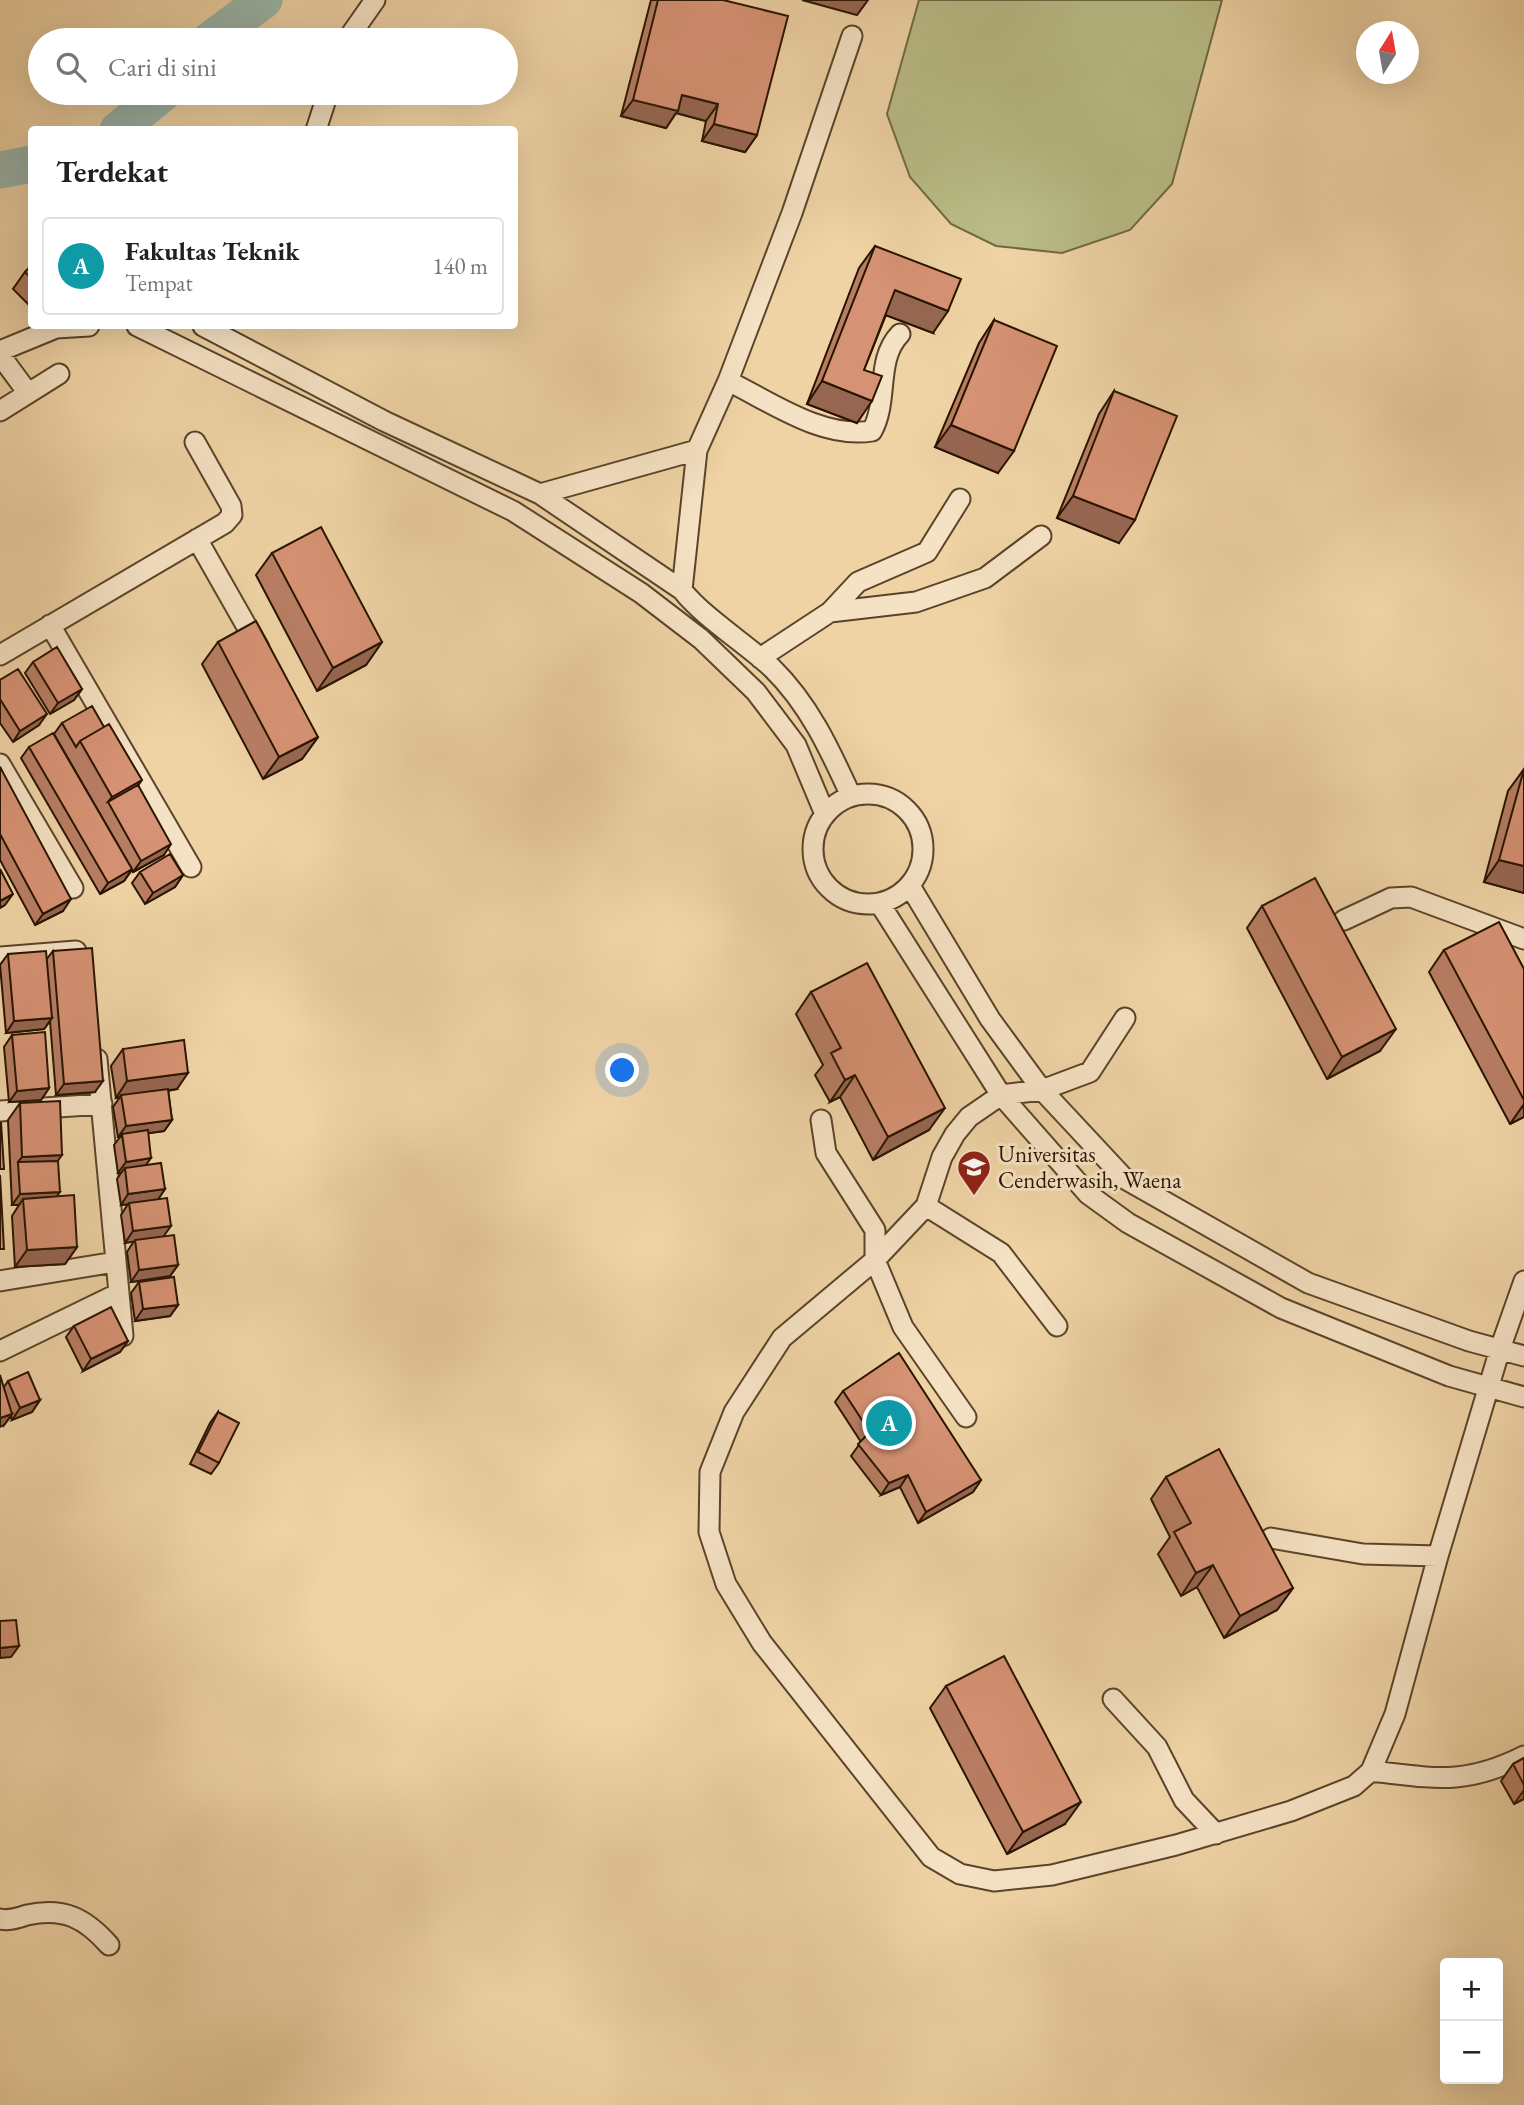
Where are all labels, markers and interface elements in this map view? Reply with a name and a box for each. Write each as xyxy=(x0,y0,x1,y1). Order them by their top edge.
north arrow xyxy=(1356,21,1419,84)
search box xyxy=(28,28,518,105)
icon: search xyxy=(52,48,90,86)
text: Cari di sini xyxy=(108,50,217,84)
text: Terdekat xyxy=(56,152,168,191)
text: Fakultas Teknik xyxy=(125,234,299,268)
text: A xyxy=(73,251,89,281)
text: 140 m xyxy=(432,251,488,281)
text: Tempat xyxy=(125,268,193,298)
your location xyxy=(605,1053,639,1087)
place label: Universitas Cenderwasih, Waena xyxy=(998,1139,1182,1195)
school or university icon: Universitas Cenderwasih, Waena xyxy=(955,1148,993,1197)
pin: A xyxy=(866,1397,912,1449)
map controls xyxy=(1440,1958,1503,2084)
button: + xyxy=(1440,1958,1503,2021)
button: − xyxy=(1440,2021,1503,2084)

